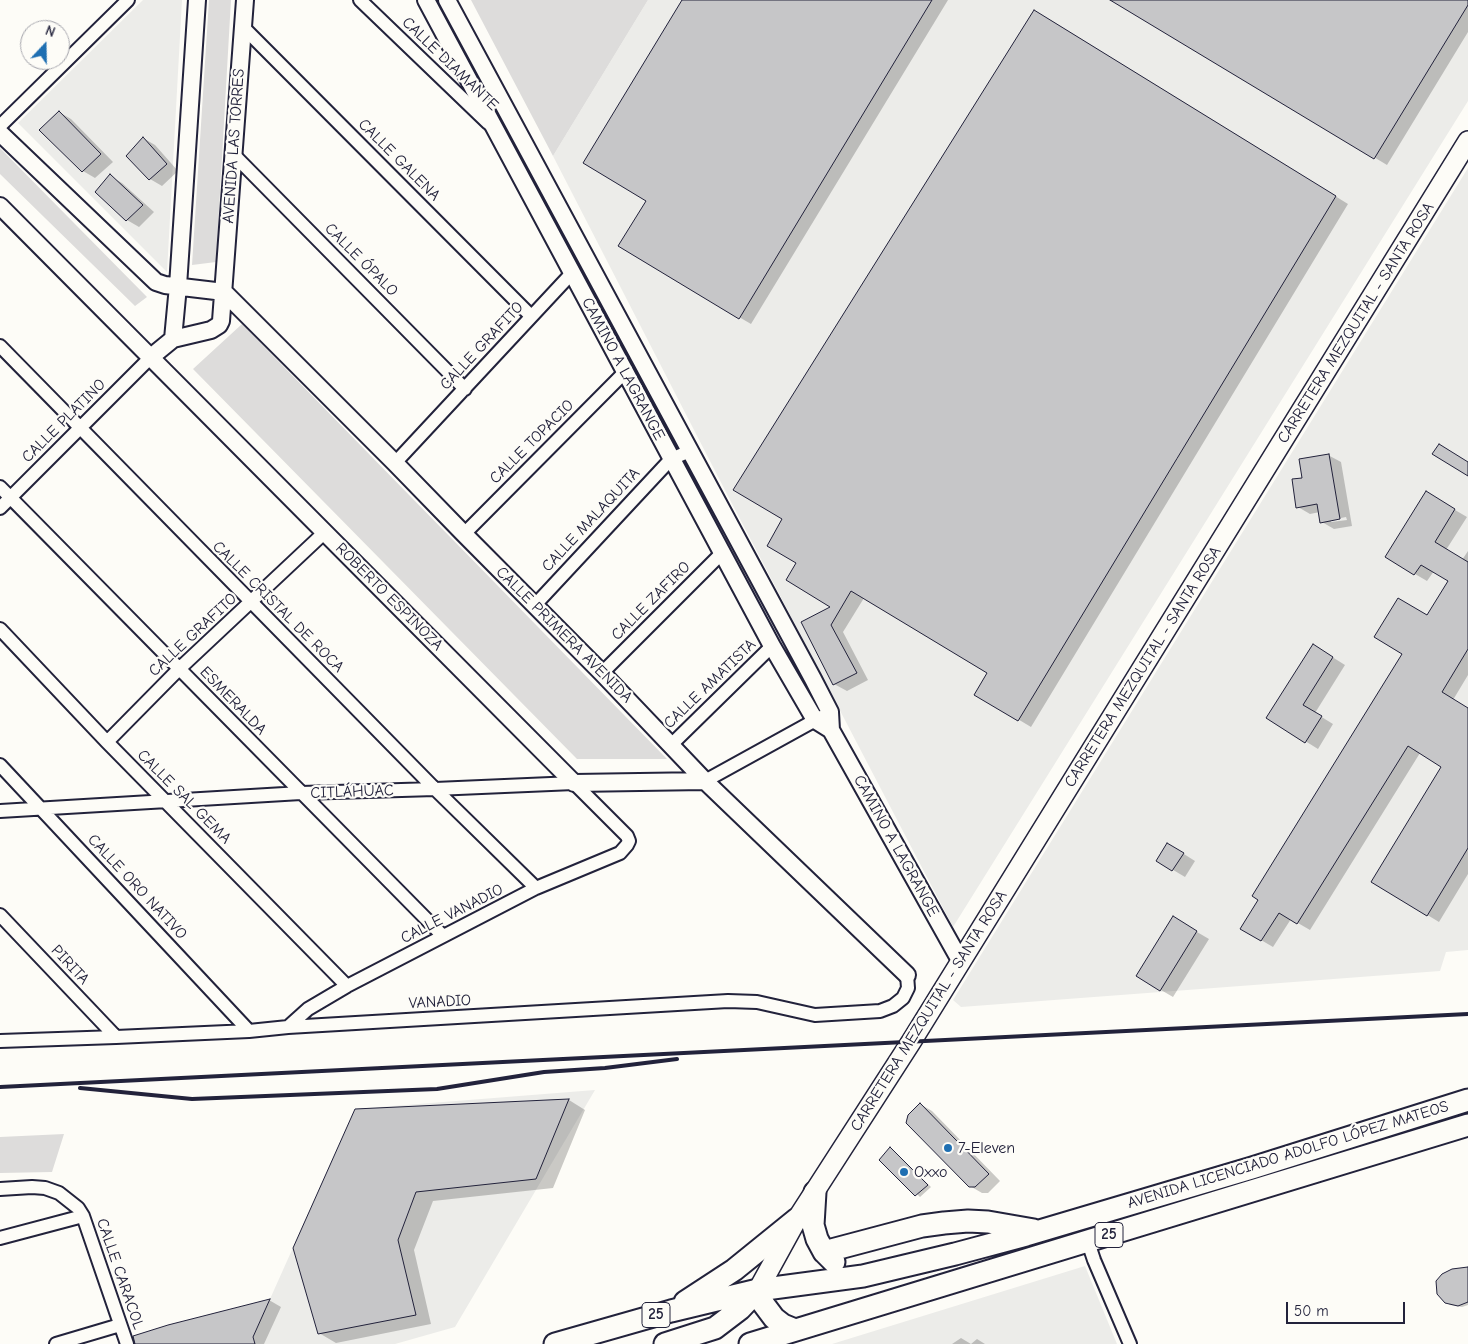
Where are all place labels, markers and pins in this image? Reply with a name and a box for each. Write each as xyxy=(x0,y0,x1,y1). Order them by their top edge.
place label: 7-Eleven xyxy=(958,1138,1015,1158)
marker: 7-Eleven xyxy=(942,1142,954,1154)
place label: Oxxo xyxy=(914,1162,948,1182)
marker: Oxxo xyxy=(898,1166,910,1178)

